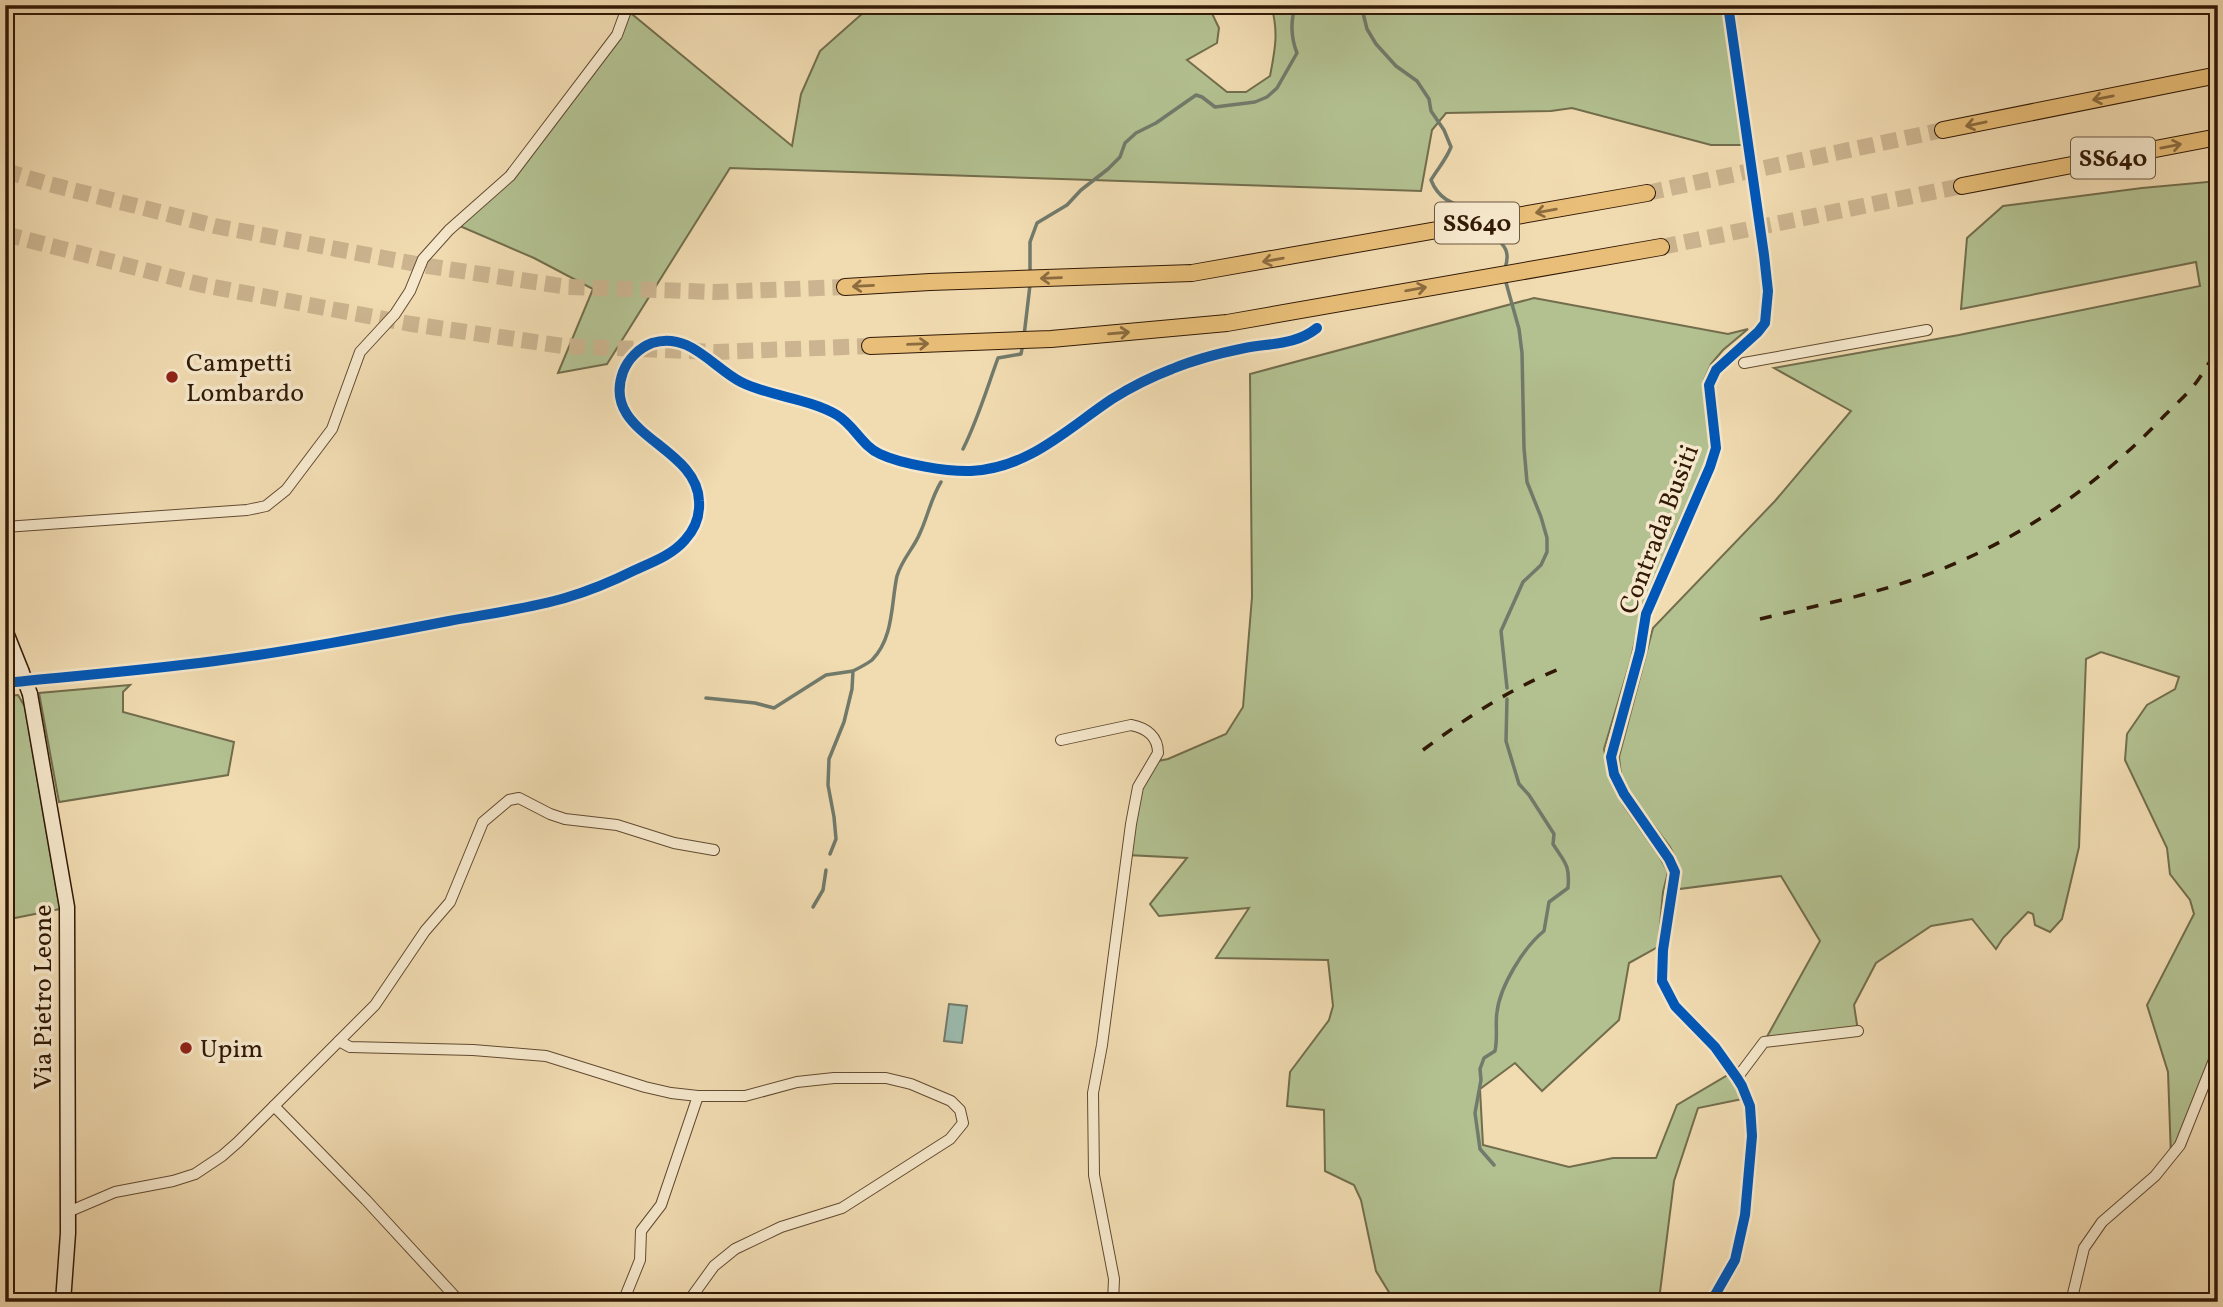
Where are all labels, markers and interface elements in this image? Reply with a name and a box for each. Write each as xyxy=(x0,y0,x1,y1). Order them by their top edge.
one-way arrow xyxy=(2092,92,2115,105)
one-way arrow xyxy=(1965,117,1988,131)
road number: SS640 xyxy=(2071,138,2155,178)
one-way arrow xyxy=(2159,139,2182,153)
road number: SS640 xyxy=(1435,202,1519,244)
one-way arrow xyxy=(1535,205,1558,218)
one-way arrow xyxy=(1262,254,1285,267)
one-way arrow xyxy=(1039,271,1062,285)
one-way arrow xyxy=(852,280,875,293)
one-way arrow xyxy=(1404,282,1427,295)
one-way arrow xyxy=(1107,326,1130,339)
one-way arrow xyxy=(906,338,929,351)
place label: Campetti Lombardo xyxy=(186,346,304,412)
marker: Campetti Lombardo xyxy=(164,369,180,385)
street label: Contrada Busiti xyxy=(1611,440,1709,620)
street label: Via Pietro Leone xyxy=(26,904,62,1090)
place label: Upim xyxy=(200,1032,263,1068)
marker: Upim xyxy=(178,1040,194,1056)

